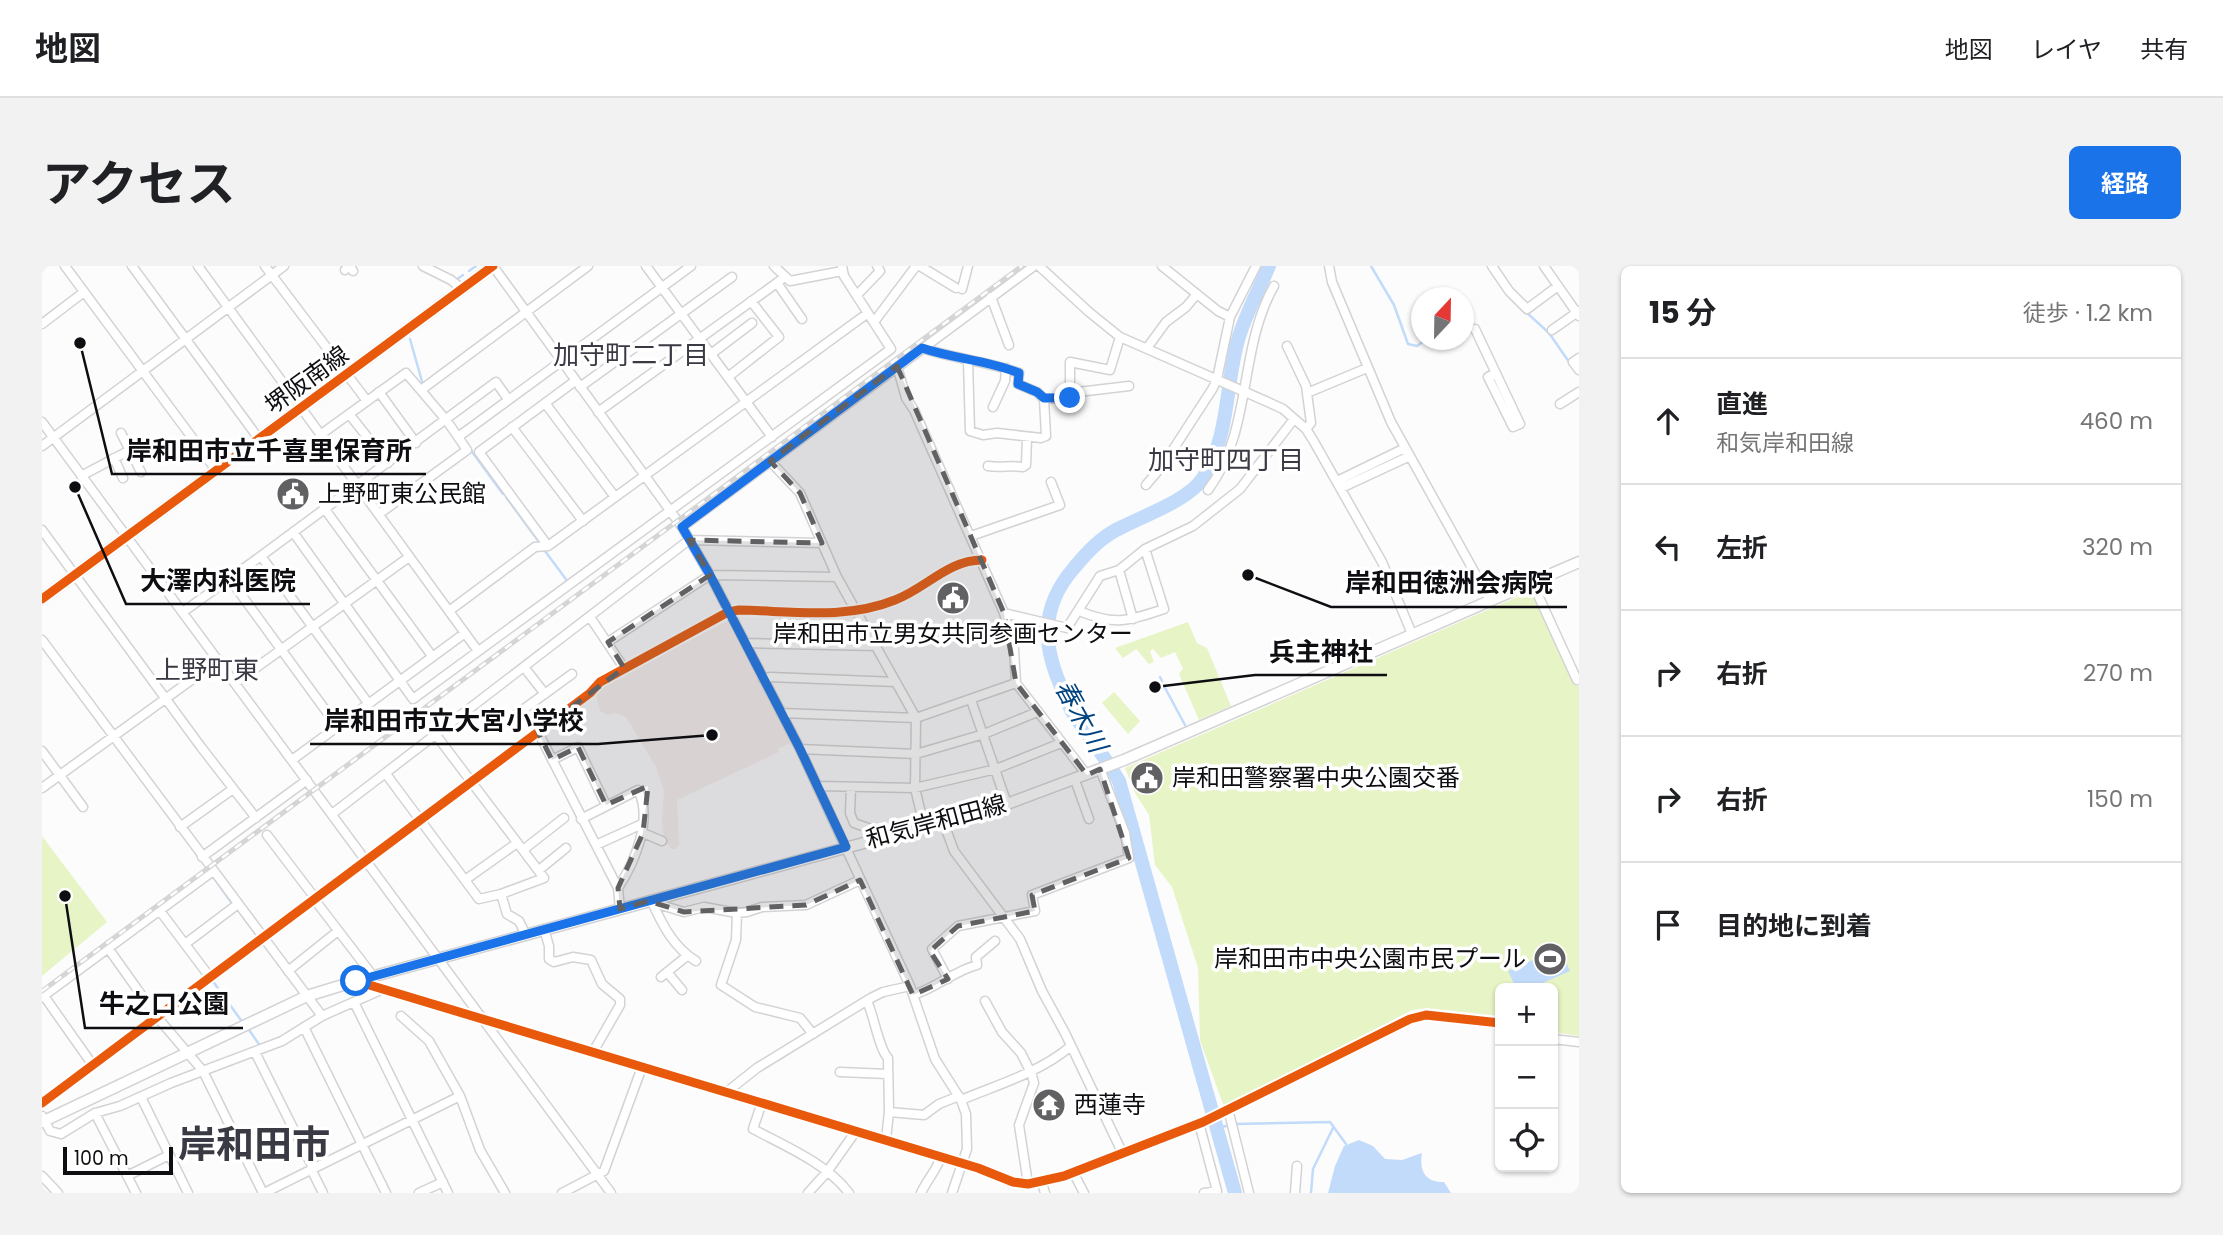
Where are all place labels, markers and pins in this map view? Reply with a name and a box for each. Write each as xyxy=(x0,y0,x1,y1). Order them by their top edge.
callout: 岸和田市立千喜里保育所 xyxy=(112,427,426,474)
public building icon: 上野町東公民館 xyxy=(274,475,312,513)
place label: 上野町東公民館 xyxy=(318,477,486,510)
callout: 大澤内科医院 xyxy=(126,557,310,604)
callout: 岸和田徳洲会病院 xyxy=(1331,560,1567,607)
public building icon: 岸和田市立男女共同参画センター xyxy=(934,579,972,617)
place label: 岸和田市立男女共同参画センター xyxy=(773,617,1133,650)
callout: 兵主神社 xyxy=(1255,628,1387,675)
callout: 岸和田市立大宮小学校 xyxy=(310,697,598,744)
public building icon: 岸和田警察署中央公園交番 xyxy=(1128,759,1166,797)
place label: 岸和田警察署中央公園交番 xyxy=(1172,761,1460,794)
sports icon: 岸和田市中央公園市民プール xyxy=(1531,940,1569,978)
place label: 岸和田市中央公園市民プール xyxy=(1214,942,1526,975)
callout: 牛之口公園 xyxy=(85,981,243,1028)
temple icon: 西蓮寺 xyxy=(1030,1086,1068,1124)
place label: 西蓮寺 xyxy=(1074,1088,1146,1121)

